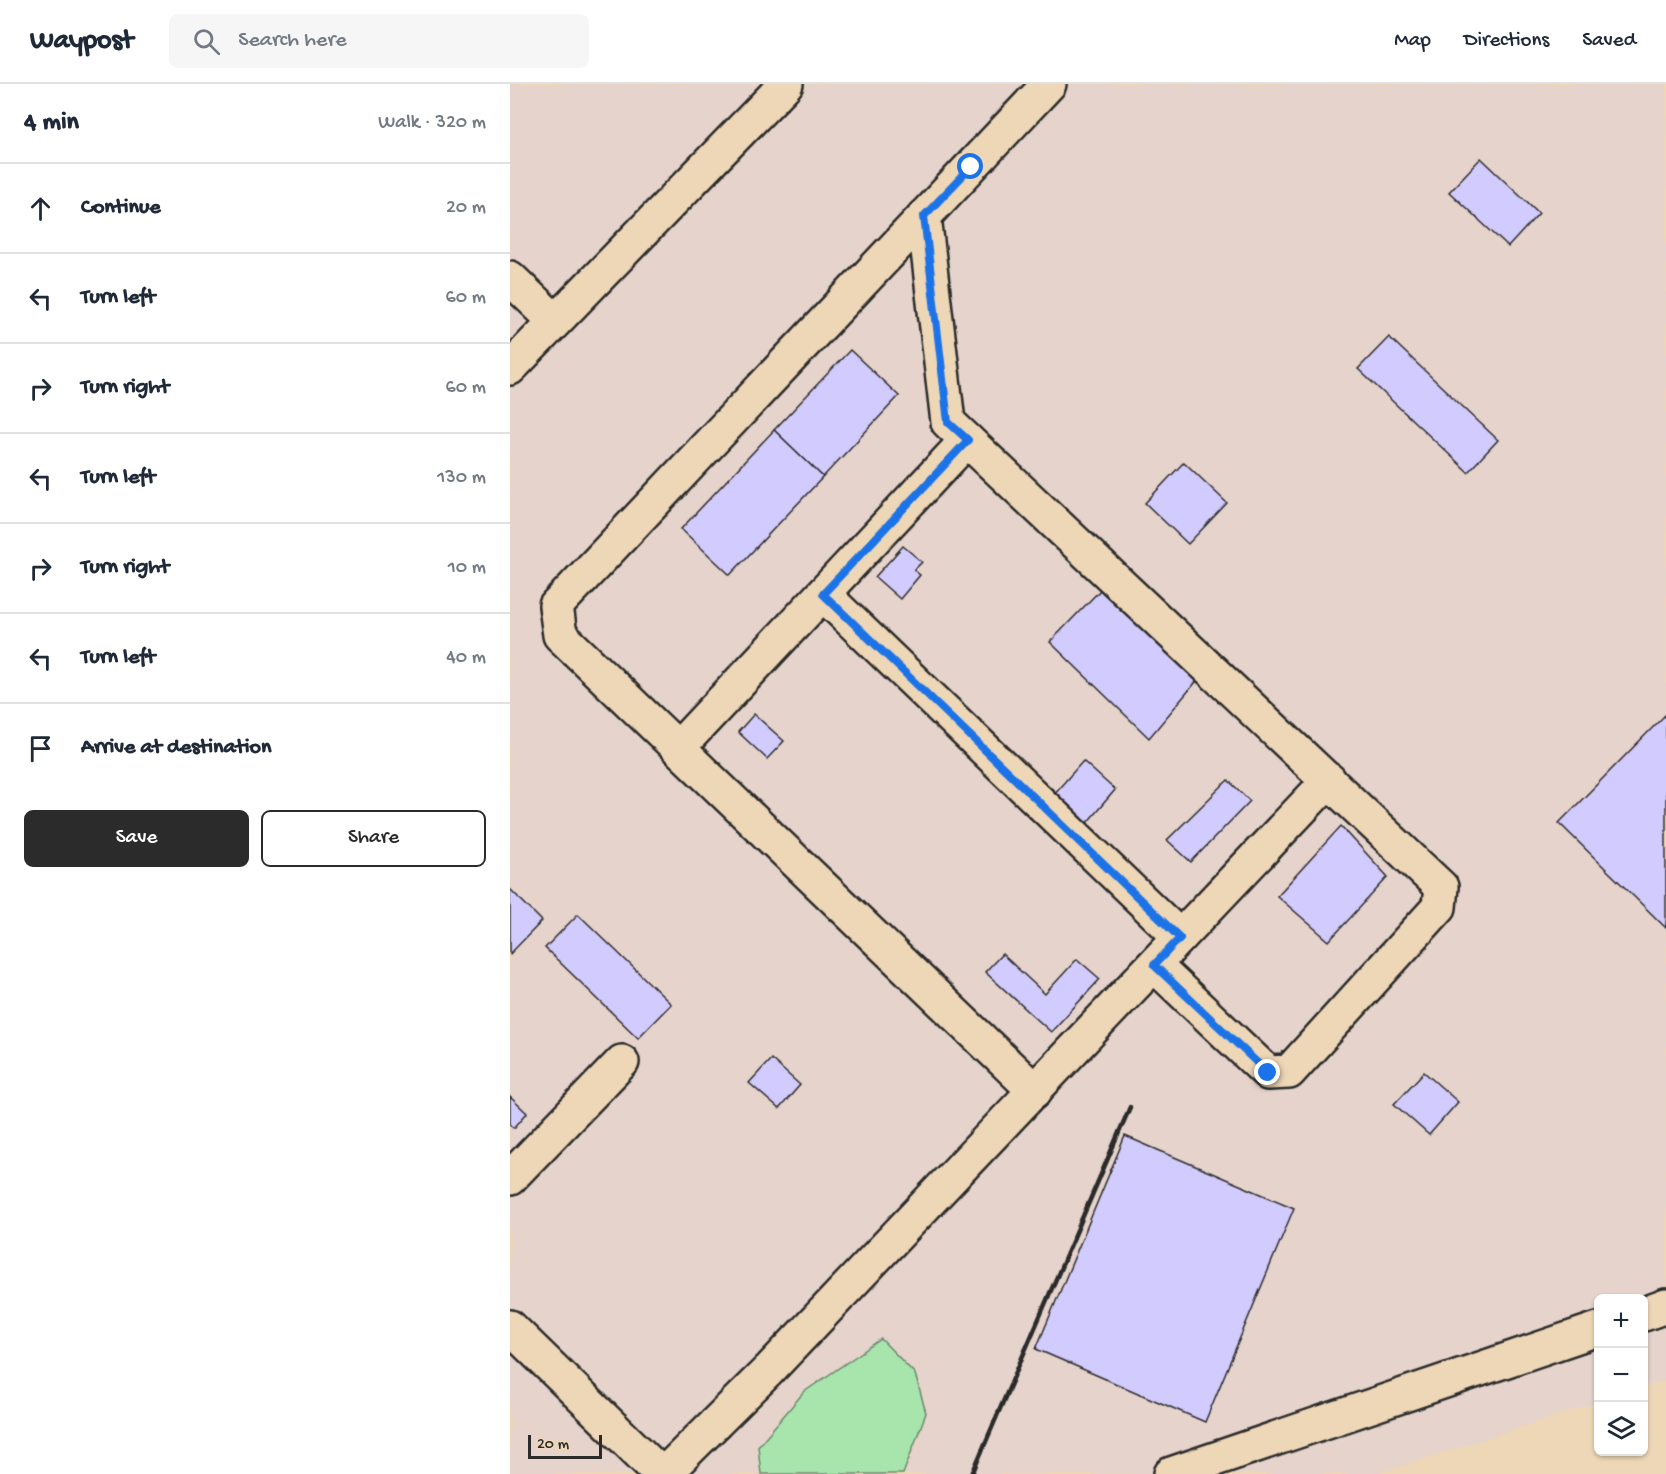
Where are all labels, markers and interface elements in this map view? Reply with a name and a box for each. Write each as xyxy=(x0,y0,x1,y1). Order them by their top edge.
search box xyxy=(169,14,589,68)
text: Waypost xyxy=(30,25,133,58)
icon: search xyxy=(190,25,223,58)
text: Search here xyxy=(238,28,347,54)
text: Map xyxy=(1394,29,1431,54)
text: Directions xyxy=(1464,29,1549,54)
text: Saved xyxy=(1582,29,1636,54)
text: 4 min xyxy=(24,108,79,139)
text: Walk · 320 m xyxy=(378,112,486,135)
route start xyxy=(957,153,983,179)
icon: ahead xyxy=(24,192,57,225)
text: Continue xyxy=(81,195,161,221)
text: 20 m xyxy=(446,197,486,220)
icon: left xyxy=(24,282,57,315)
text: Turn left xyxy=(81,285,155,311)
text: 60 m xyxy=(446,287,486,310)
icon: right xyxy=(24,372,57,405)
text: Turn right xyxy=(81,375,169,401)
text: 60 m xyxy=(446,377,486,400)
icon: left xyxy=(24,462,57,495)
text: Turn left xyxy=(81,465,155,491)
text: 130 m xyxy=(437,467,486,490)
icon: right xyxy=(24,552,57,585)
text: Turn right xyxy=(81,555,169,581)
text: 10 m xyxy=(448,557,486,580)
icon: left xyxy=(24,642,57,675)
text: Turn left xyxy=(81,645,155,671)
text: 40 m xyxy=(446,647,486,670)
icon: arrive xyxy=(24,732,57,765)
text: Arrive at destination xyxy=(81,735,271,761)
button: Save xyxy=(24,810,249,867)
button: Share xyxy=(261,810,486,867)
route end xyxy=(1254,1059,1280,1085)
map controls xyxy=(1594,1294,1648,1456)
button: + xyxy=(1594,1294,1648,1348)
button: − xyxy=(1594,1348,1648,1402)
button: layers xyxy=(1594,1402,1648,1456)
scale bar xyxy=(528,1432,602,1460)
text: 20 m xyxy=(537,1436,569,1455)

